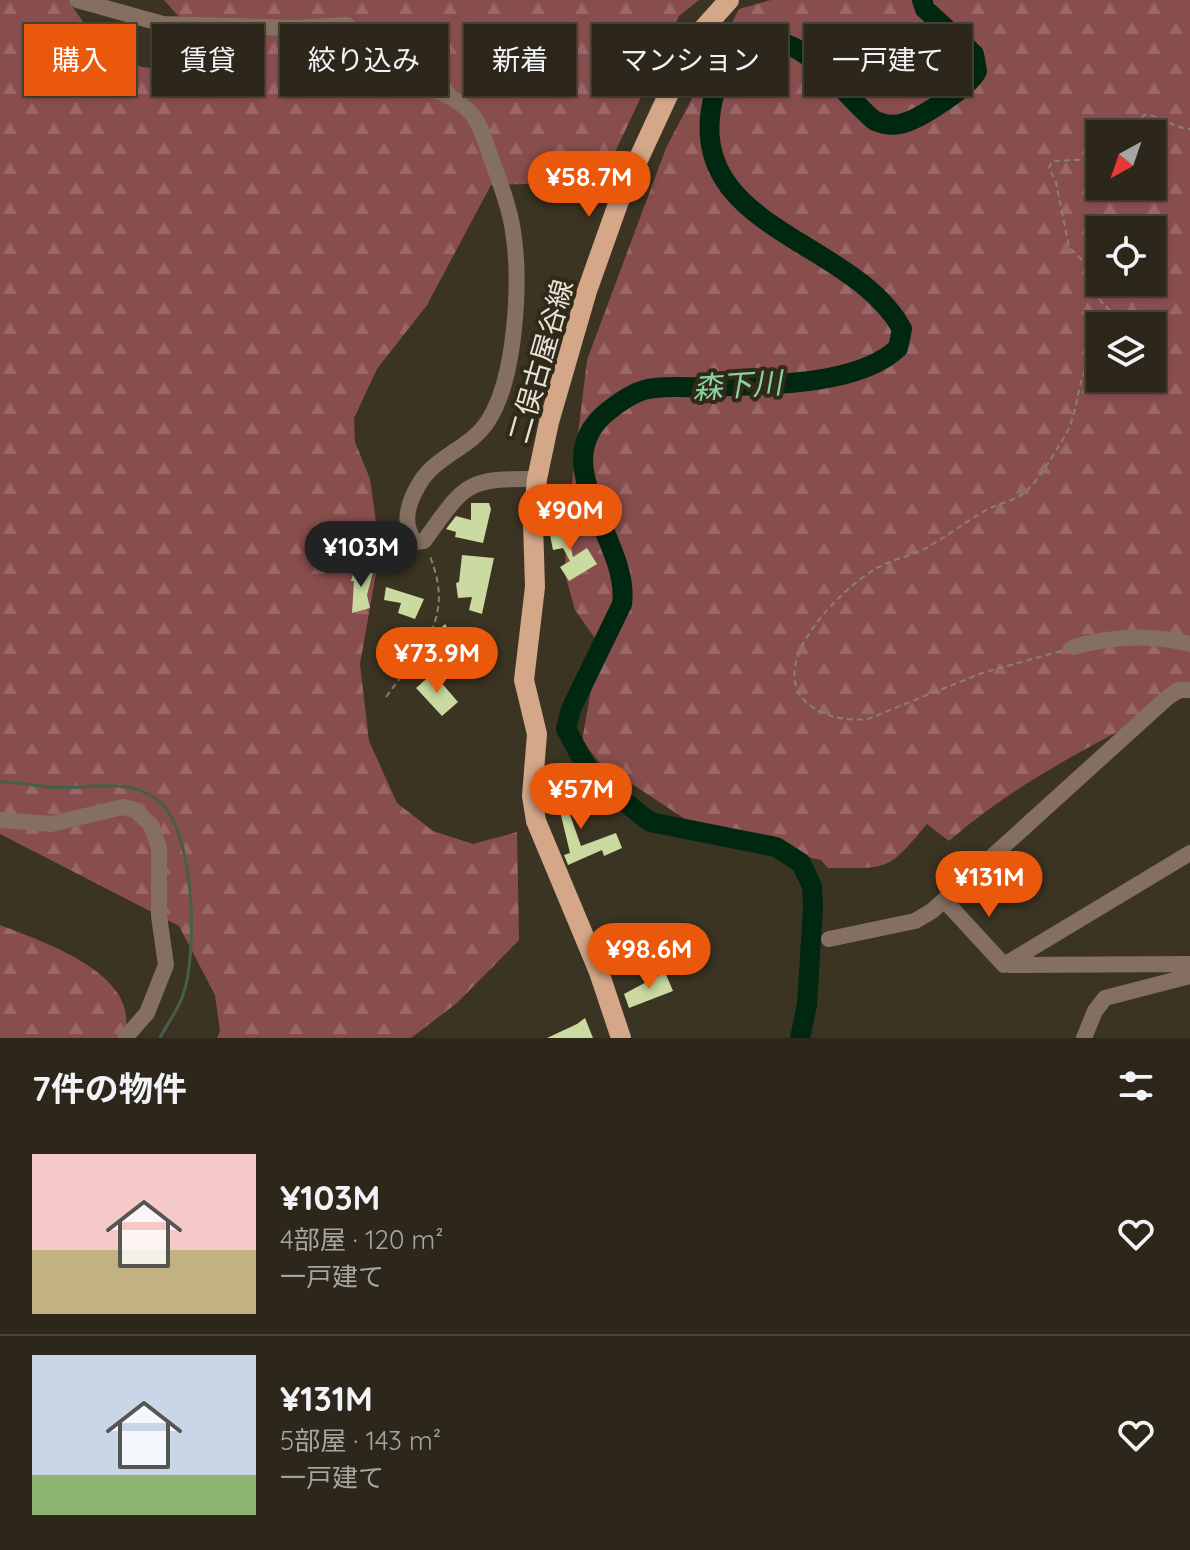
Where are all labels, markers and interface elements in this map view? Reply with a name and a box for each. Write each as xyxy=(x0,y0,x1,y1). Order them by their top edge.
chip: 購入 xyxy=(24,24,136,96)
chip: 賃貸 xyxy=(152,24,264,96)
chip: 絞り込み xyxy=(280,24,448,96)
chip: 新着 xyxy=(464,24,576,96)
chip: マンション xyxy=(592,24,788,96)
chip: 一戸建て xyxy=(804,24,972,96)
north arrow xyxy=(1086,120,1166,200)
map controls xyxy=(1086,120,1166,392)
pin: ¥58.7M xyxy=(524,151,654,219)
text: ¥58.7M xyxy=(546,160,632,193)
button: locate xyxy=(1086,216,1166,296)
street label: 二俣古屋谷線 xyxy=(500,275,580,447)
button: layers xyxy=(1086,312,1166,392)
water label: 森下川 xyxy=(691,363,786,407)
pin: ¥90M xyxy=(523,484,617,552)
text: ¥90M xyxy=(536,493,604,526)
pin: ¥103M xyxy=(305,521,417,589)
text: ¥103M xyxy=(323,530,399,563)
pin: ¥73.9M xyxy=(372,627,502,695)
text: ¥73.9M xyxy=(394,636,480,669)
pin: ¥57M xyxy=(534,763,628,831)
text: ¥57M xyxy=(548,772,614,805)
pin: ¥131M xyxy=(933,851,1045,919)
text: ¥131M xyxy=(954,860,1024,893)
pin: ¥98.6M xyxy=(584,923,714,991)
text: ¥98.6M xyxy=(606,932,692,965)
icon: filters xyxy=(1114,1064,1158,1108)
text: 7件の物件 xyxy=(32,1067,187,1110)
text: ¥103M xyxy=(280,1176,380,1219)
icon: home xyxy=(96,1186,192,1282)
icon: heart xyxy=(1114,1212,1158,1256)
text: 4部屋 · 120 m² xyxy=(280,1223,444,1256)
text: 一戸建て xyxy=(280,1260,384,1293)
text: ¥131M xyxy=(280,1377,373,1420)
icon: home xyxy=(96,1387,192,1483)
icon: heart xyxy=(1114,1413,1158,1457)
text: 5部屋 · 143 m² xyxy=(280,1424,441,1457)
text: 一戸建て xyxy=(280,1461,384,1494)

